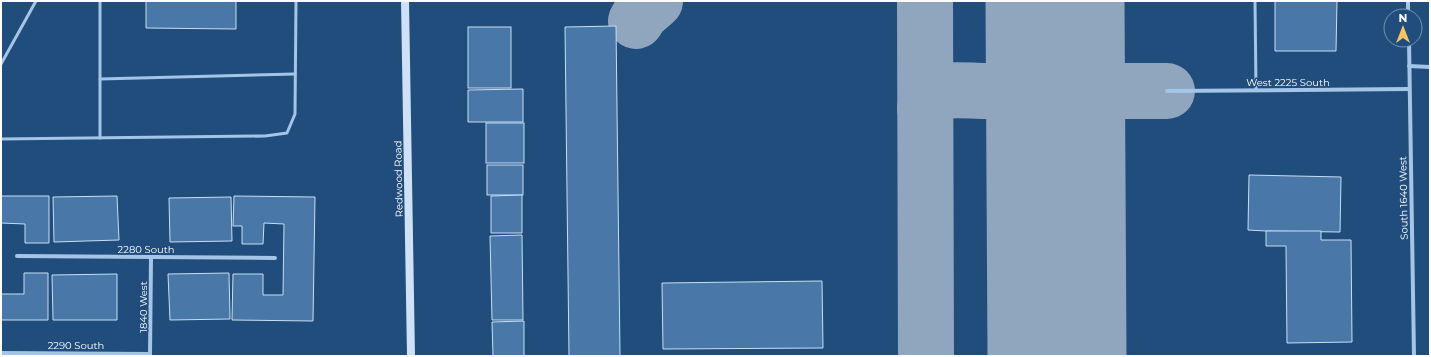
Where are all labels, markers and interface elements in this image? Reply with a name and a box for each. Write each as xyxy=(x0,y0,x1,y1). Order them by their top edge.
north arrow xyxy=(1383,8,1423,48)
text: N xyxy=(1399,11,1407,25)
street label: West 2225 South xyxy=(1246,76,1330,89)
street label: Redwood Road xyxy=(391,140,406,217)
street label: South 1640 West xyxy=(1396,156,1411,240)
street label: 2280 South xyxy=(118,243,174,256)
street label: 1840 West xyxy=(137,281,150,333)
street label: 2290 South xyxy=(48,339,104,352)

